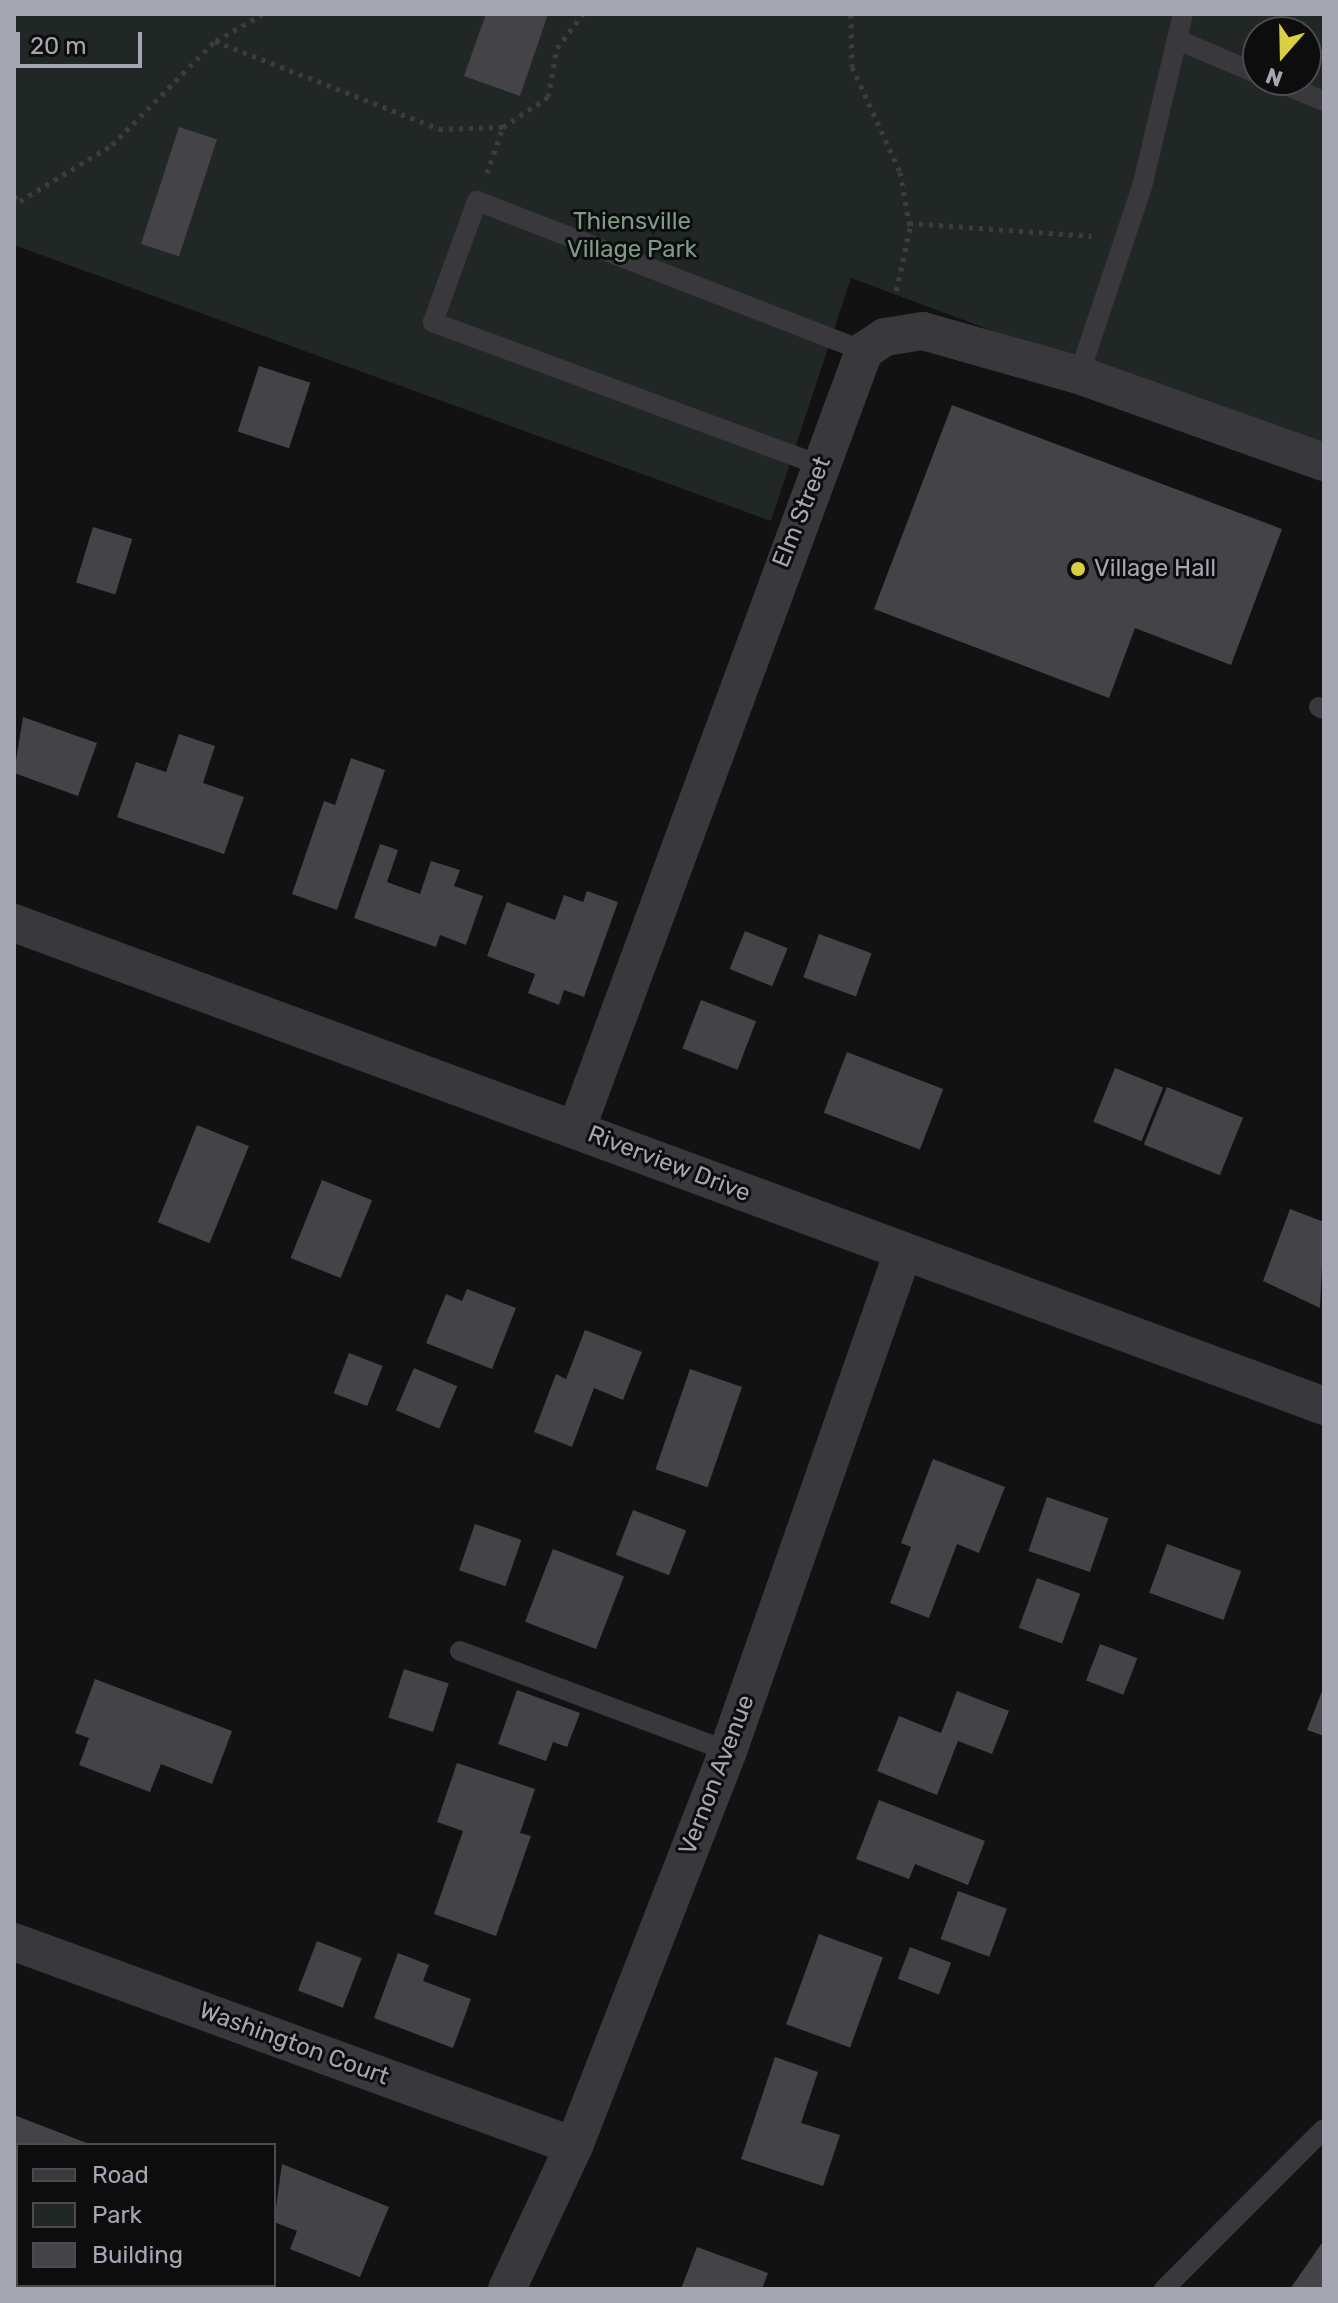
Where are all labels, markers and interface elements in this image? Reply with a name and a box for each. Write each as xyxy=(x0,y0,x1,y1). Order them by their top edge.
scale bar xyxy=(20,16,146,66)
north arrow xyxy=(1242,16,1322,96)
text: 20 m xyxy=(30,32,87,60)
text: N xyxy=(1262,62,1286,93)
park label: Thiensville Village Park xyxy=(567,208,697,264)
street label: Elm Street xyxy=(767,452,837,572)
place label: Village Hall xyxy=(1094,555,1216,583)
marker: Village Hall xyxy=(1069,560,1087,578)
street label: Riverview Drive xyxy=(584,1120,754,1208)
street label: Vernon Avenue xyxy=(673,1691,761,1859)
street label: Washington Court xyxy=(195,1996,393,2092)
legend xyxy=(16,2143,276,2287)
text: Road xyxy=(92,2161,149,2189)
text: Park xyxy=(92,2201,142,2229)
text: Building xyxy=(92,2241,183,2269)

